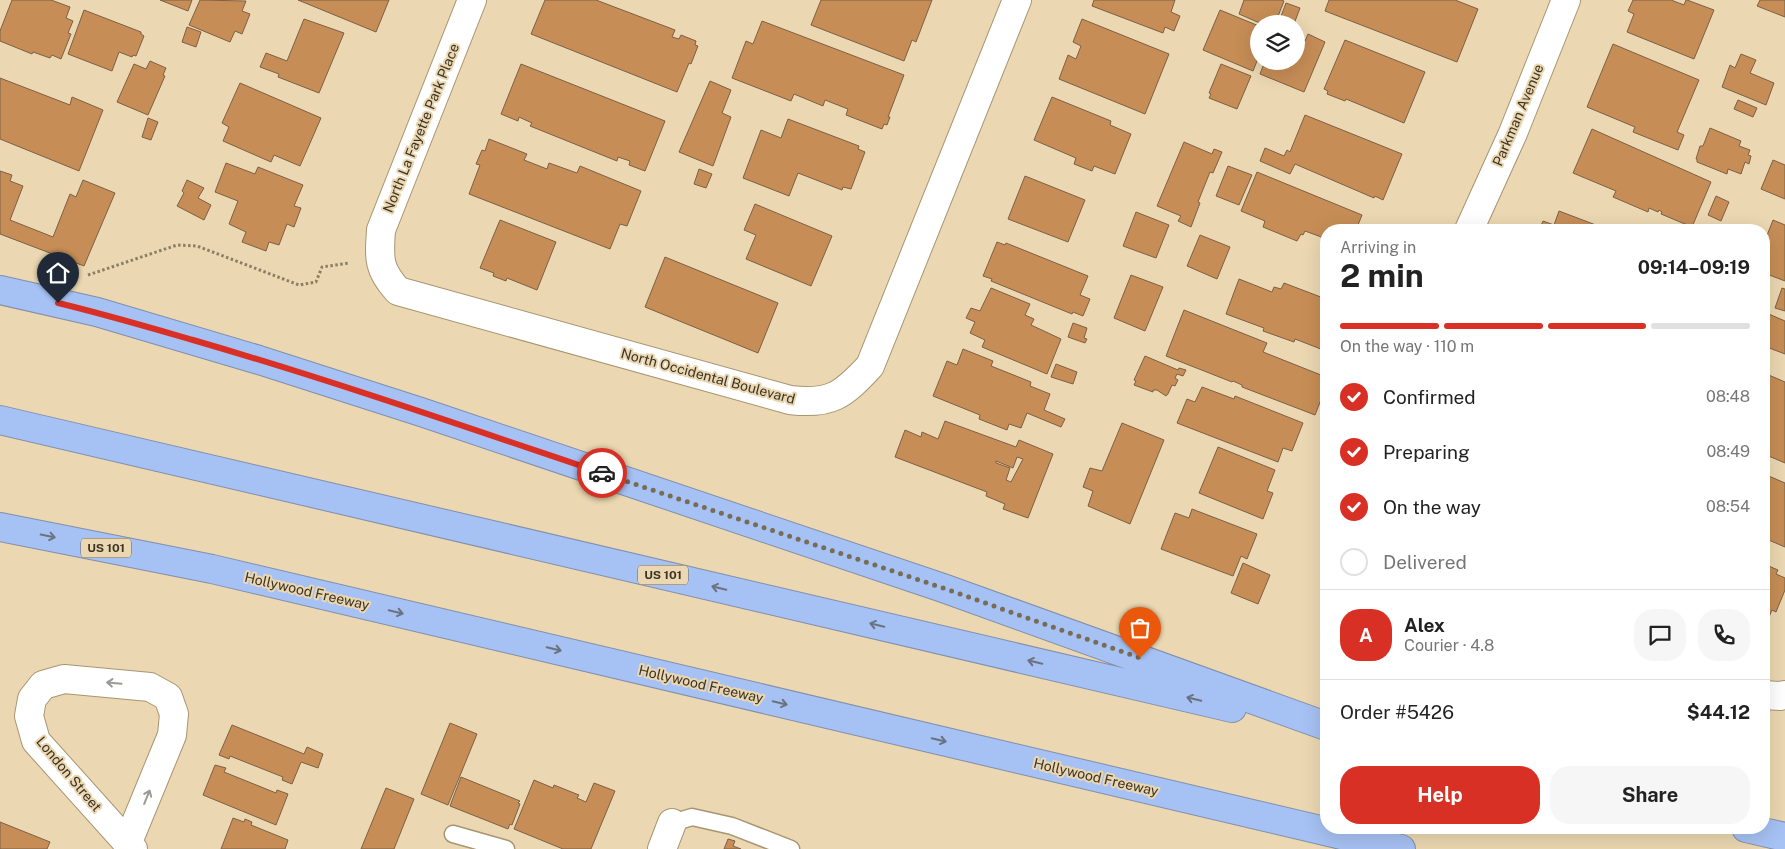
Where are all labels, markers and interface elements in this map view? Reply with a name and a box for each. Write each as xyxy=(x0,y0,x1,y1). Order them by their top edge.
map controls xyxy=(1250,15,1305,70)
button: layers xyxy=(1250,15,1305,70)
street label: North La Fayette Park Place xyxy=(380,41,462,215)
street label: Parkman Avenue xyxy=(1489,62,1547,168)
text: Arriving in xyxy=(1340,238,1416,257)
pin xyxy=(37,252,79,303)
text: 09:14–09:19 xyxy=(1638,256,1750,278)
text: 2 min xyxy=(1340,257,1424,294)
icon: home xyxy=(44,259,72,287)
text: On the way · 110 m xyxy=(1340,337,1474,356)
street label: North Occidental Boulevard xyxy=(619,345,797,407)
icon: check xyxy=(1340,383,1368,411)
text: Confirmed xyxy=(1383,386,1476,408)
text: 08:48 xyxy=(1706,387,1750,406)
icon: check xyxy=(1340,438,1368,466)
text: Preparing xyxy=(1383,441,1470,463)
text: 08:49 xyxy=(1706,442,1750,461)
courier xyxy=(577,448,627,498)
icon: car xyxy=(588,459,616,487)
icon: check xyxy=(1340,493,1368,521)
text: On the way xyxy=(1383,496,1481,518)
text: 08:54 xyxy=(1706,497,1750,516)
one-way arrow xyxy=(39,532,55,541)
road number: US 101 xyxy=(81,538,131,558)
text: Delivered xyxy=(1383,551,1467,573)
road number: US 101 xyxy=(638,566,688,584)
street label: Hollywood Freeway xyxy=(243,569,372,613)
one-way arrow xyxy=(711,583,727,592)
pin xyxy=(1119,607,1161,658)
one-way arrow xyxy=(388,608,404,617)
button: chat xyxy=(1634,609,1686,661)
button: phone xyxy=(1698,609,1750,661)
icon: bag xyxy=(1126,614,1154,642)
text: Alex xyxy=(1404,614,1445,636)
one-way arrow xyxy=(870,620,886,629)
text: A xyxy=(1359,624,1373,646)
text: Courier · 4.8 xyxy=(1404,636,1494,655)
one-way arrow xyxy=(546,645,562,655)
one-way arrow xyxy=(1028,657,1044,666)
street label: Hollywood Freeway xyxy=(637,662,766,706)
one-way arrow xyxy=(107,679,123,688)
one-way arrow xyxy=(1186,694,1202,703)
one-way arrow xyxy=(772,699,788,708)
text: Order #5426 xyxy=(1340,701,1454,723)
text: $44.12 xyxy=(1687,701,1750,723)
street label: London Street xyxy=(33,733,105,815)
one-way arrow xyxy=(930,736,946,745)
street label: Hollywood Freeway xyxy=(1032,755,1161,799)
button: Help xyxy=(1340,766,1540,824)
button: Share xyxy=(1550,766,1750,824)
one-way arrow xyxy=(142,790,152,805)

